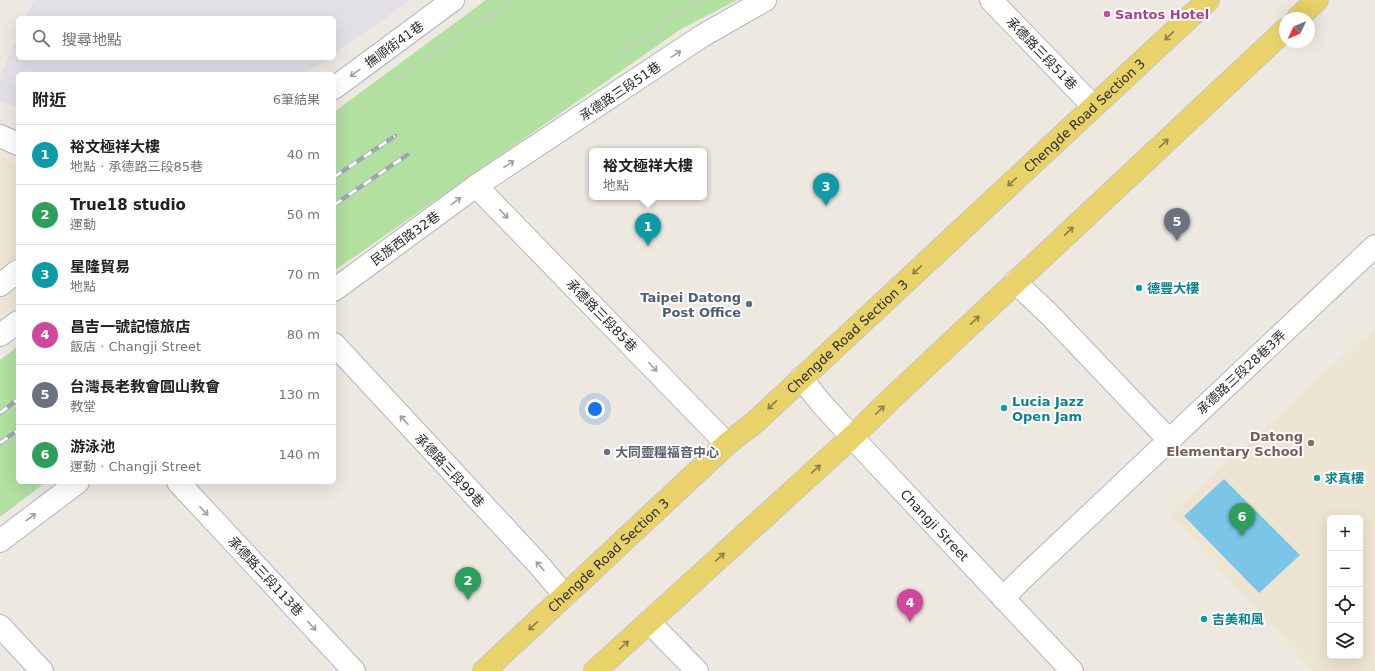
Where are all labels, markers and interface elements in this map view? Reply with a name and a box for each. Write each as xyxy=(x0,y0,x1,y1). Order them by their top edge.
place label: Santos Hotel xyxy=(1115,7,1209,22)
marker: Santos Hotel xyxy=(1102,9,1112,19)
north arrow xyxy=(1279,12,1315,48)
street label: 承德路三段51巷 xyxy=(1003,14,1080,93)
search box xyxy=(16,16,336,60)
street label: 撫順街41巷 xyxy=(362,18,426,71)
icon: search xyxy=(30,27,52,49)
text: 搜尋地點 xyxy=(62,31,122,49)
one-way arrow xyxy=(1164,31,1174,41)
one-way arrow xyxy=(670,50,681,58)
street label: Chengde Road Section 3 xyxy=(1021,56,1148,176)
street label: 承德路三段51巷 xyxy=(577,59,664,124)
one-way arrow xyxy=(349,69,360,77)
text: 附近 xyxy=(32,90,66,110)
text: 6筆結果 xyxy=(273,92,320,107)
text: 裕文極祥大樓 xyxy=(70,138,160,156)
one-way arrow xyxy=(1159,138,1170,147)
text: 1 xyxy=(40,147,50,162)
text: 40 m xyxy=(287,147,320,162)
popup xyxy=(589,148,707,200)
text: 裕文極祥大樓 xyxy=(603,157,693,175)
text: 地點 · 承德路三段85巷 xyxy=(70,159,203,174)
one-way arrow xyxy=(503,160,515,168)
pin: 3 xyxy=(813,173,839,206)
one-way arrow xyxy=(1007,177,1017,186)
text: 地點 xyxy=(603,178,629,193)
text: True18 studio xyxy=(70,196,186,214)
one-way arrow xyxy=(450,197,461,205)
text: 2 xyxy=(40,207,50,222)
text: 50 m xyxy=(287,207,320,222)
street label: 民族西路32巷 xyxy=(368,208,443,268)
pin: 5 xyxy=(1164,208,1190,241)
one-way arrow xyxy=(499,209,509,219)
pin: 1 xyxy=(635,213,661,246)
text: 運動 xyxy=(70,217,96,232)
one-way arrow xyxy=(1064,227,1075,236)
text: 星隆貿易 xyxy=(70,258,130,276)
one-way arrow xyxy=(912,266,922,275)
text: 3 xyxy=(40,267,50,282)
text: 70 m xyxy=(287,267,320,282)
street label: 承德路三段85巷 xyxy=(563,276,640,355)
street label: Chengde Road Section 3 xyxy=(784,277,911,397)
text: 地點 xyxy=(70,279,96,294)
place label: 德豐大樓 xyxy=(1147,281,1199,296)
marker: 德豐大樓 xyxy=(1134,283,1144,293)
place label: Taipei Datong Post Office xyxy=(640,290,741,320)
marker: Taipei Datong Post Office xyxy=(744,299,754,309)
one-way arrow xyxy=(970,315,980,325)
text: 昌吉一號記憶旅店 xyxy=(70,318,190,336)
text: 4 xyxy=(40,327,50,342)
text: 80 m xyxy=(287,327,320,342)
street label: 承德路三段28巷3弄 xyxy=(1194,327,1289,417)
text: 飯店 · Changji Street xyxy=(70,339,201,354)
one-way arrow xyxy=(648,362,658,372)
text: 台灣長老教會圓山教會 xyxy=(70,378,220,396)
text: 5 xyxy=(40,387,50,402)
text: 130 m xyxy=(278,387,320,402)
place label: Lucia Jazz Open Jam xyxy=(1012,394,1084,424)
text: 教堂 xyxy=(70,399,96,414)
your location xyxy=(585,399,605,419)
one-way arrow xyxy=(767,400,777,410)
marker: Lucia Jazz Open Jam xyxy=(999,403,1009,413)
one-way arrow xyxy=(875,405,885,414)
one-way arrow xyxy=(399,415,409,425)
place label: Datong Elementary School xyxy=(1166,429,1303,459)
street label: 承德路三段99巷 xyxy=(412,431,487,510)
text: 游泳池 xyxy=(70,438,115,456)
marker: Datong Elementary School xyxy=(1306,438,1316,448)
place label: 大同靈糧福音中心 xyxy=(615,445,719,460)
text: 6 xyxy=(40,447,50,462)
text: 140 m xyxy=(278,447,320,462)
marker: 大同靈糧福音中心 xyxy=(602,447,612,457)
text: 運動 · Changji Street xyxy=(70,459,201,474)
one-way arrow xyxy=(810,465,821,474)
place label: 求真樓 xyxy=(1325,471,1364,486)
marker: 求真樓 xyxy=(1312,473,1322,483)
street label: Changji Street xyxy=(897,487,972,564)
street label: Chengde Road Section 3 xyxy=(545,495,672,615)
pin: 6 xyxy=(1229,503,1255,536)
one-way arrow xyxy=(200,505,209,516)
one-way arrow xyxy=(26,513,37,521)
map controls xyxy=(1327,515,1363,659)
button: + xyxy=(1327,515,1363,551)
street label: 承德路三段113巷 xyxy=(225,534,306,619)
button: − xyxy=(1327,551,1363,587)
one-way arrow xyxy=(715,552,725,562)
one-way arrow xyxy=(535,561,544,572)
pin: 2 xyxy=(455,567,481,600)
button: locate xyxy=(1327,587,1363,623)
pin: 4 xyxy=(897,589,923,622)
place label: 吉美和風 xyxy=(1212,612,1264,627)
marker: 吉美和風 xyxy=(1199,614,1209,624)
one-way arrow xyxy=(307,621,317,631)
one-way arrow xyxy=(528,621,538,631)
button: layers xyxy=(1327,623,1363,659)
one-way arrow xyxy=(619,640,629,649)

